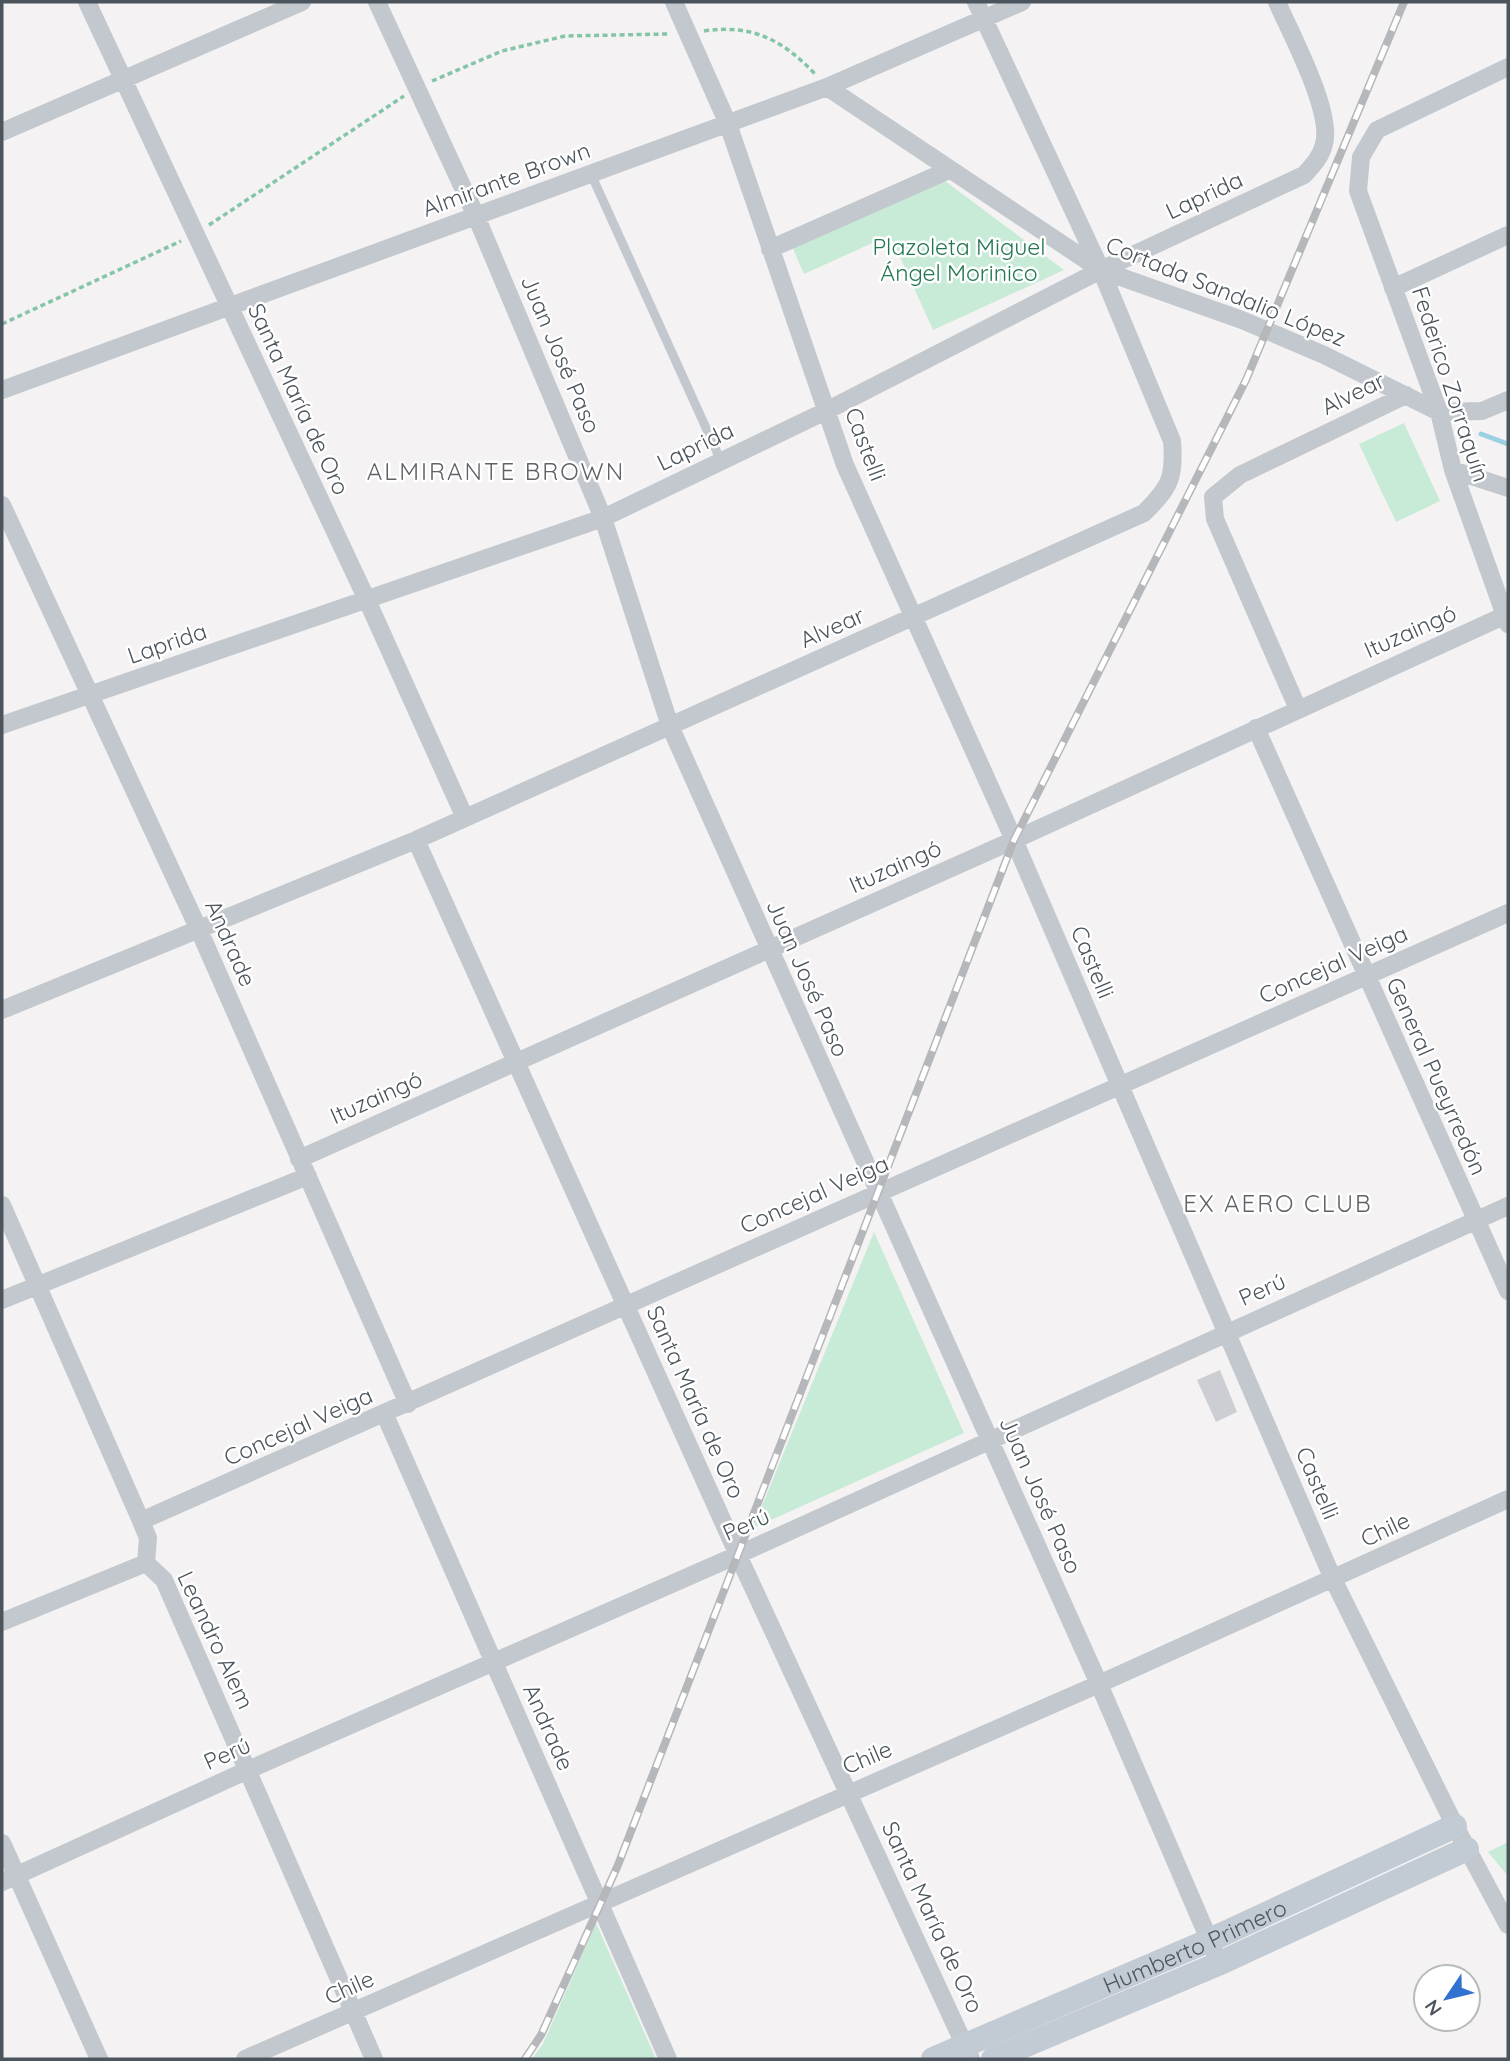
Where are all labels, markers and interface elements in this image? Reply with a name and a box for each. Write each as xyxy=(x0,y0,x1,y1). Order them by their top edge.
street label: Almirante Brown xyxy=(418,135,594,223)
street label: Laprida xyxy=(1161,165,1247,225)
street label: Cortada Sandalio López xyxy=(1102,230,1350,352)
park label: Plazoleta Miguel Ángel Morinico xyxy=(872,232,1046,287)
street label: Juan José Paso xyxy=(515,271,607,437)
street label: Federico Zorraquín xyxy=(1406,283,1496,485)
street label: Santa María de Oro xyxy=(242,299,356,499)
street label: Alvear xyxy=(1316,365,1390,421)
street label: Castelli xyxy=(839,403,893,485)
street label: Laprida xyxy=(652,415,738,477)
district label: ALMIRANTE BROWN xyxy=(367,456,625,486)
street label: Ituzaingó xyxy=(1359,598,1461,664)
street label: Alvear xyxy=(795,600,869,654)
street label: Laprida xyxy=(124,616,210,670)
street label: Ituzaingó xyxy=(844,833,946,899)
street label: Andrade xyxy=(199,895,263,991)
street label: Juan José Paso xyxy=(760,895,856,1061)
street label: Concejal Veiga xyxy=(1254,918,1412,1010)
street label: Castelli xyxy=(1065,921,1121,1003)
street label: General Pueyrredón xyxy=(1380,973,1494,1179)
street label: Ituzaingó xyxy=(325,1064,427,1130)
street label: Concejal Veiga xyxy=(735,1148,893,1240)
district label: EX AERO CLUB xyxy=(1183,1188,1373,1218)
street label: Perú xyxy=(1234,1266,1290,1312)
street label: Santa María de Oro xyxy=(640,1301,752,1503)
street label: Concejal Veiga xyxy=(219,1380,377,1472)
street label: Juan José Paso xyxy=(993,1412,1089,1578)
street label: Castelli xyxy=(1290,1442,1346,1524)
street label: Perú xyxy=(718,1501,774,1547)
street label: Chile xyxy=(1356,1505,1414,1553)
street label: Leandro Alem xyxy=(171,1566,261,1714)
street label: Andrade xyxy=(517,1679,581,1775)
street label: Perú xyxy=(199,1730,255,1776)
street label: Chile xyxy=(838,1734,896,1780)
street label: Santa María de Oro xyxy=(876,1817,990,2017)
street label: Humberto Primero xyxy=(1098,1892,1291,1999)
street label: Chile xyxy=(320,1963,378,2011)
north arrow xyxy=(1412,1963,1482,2033)
text: N xyxy=(1419,1995,1447,2020)

